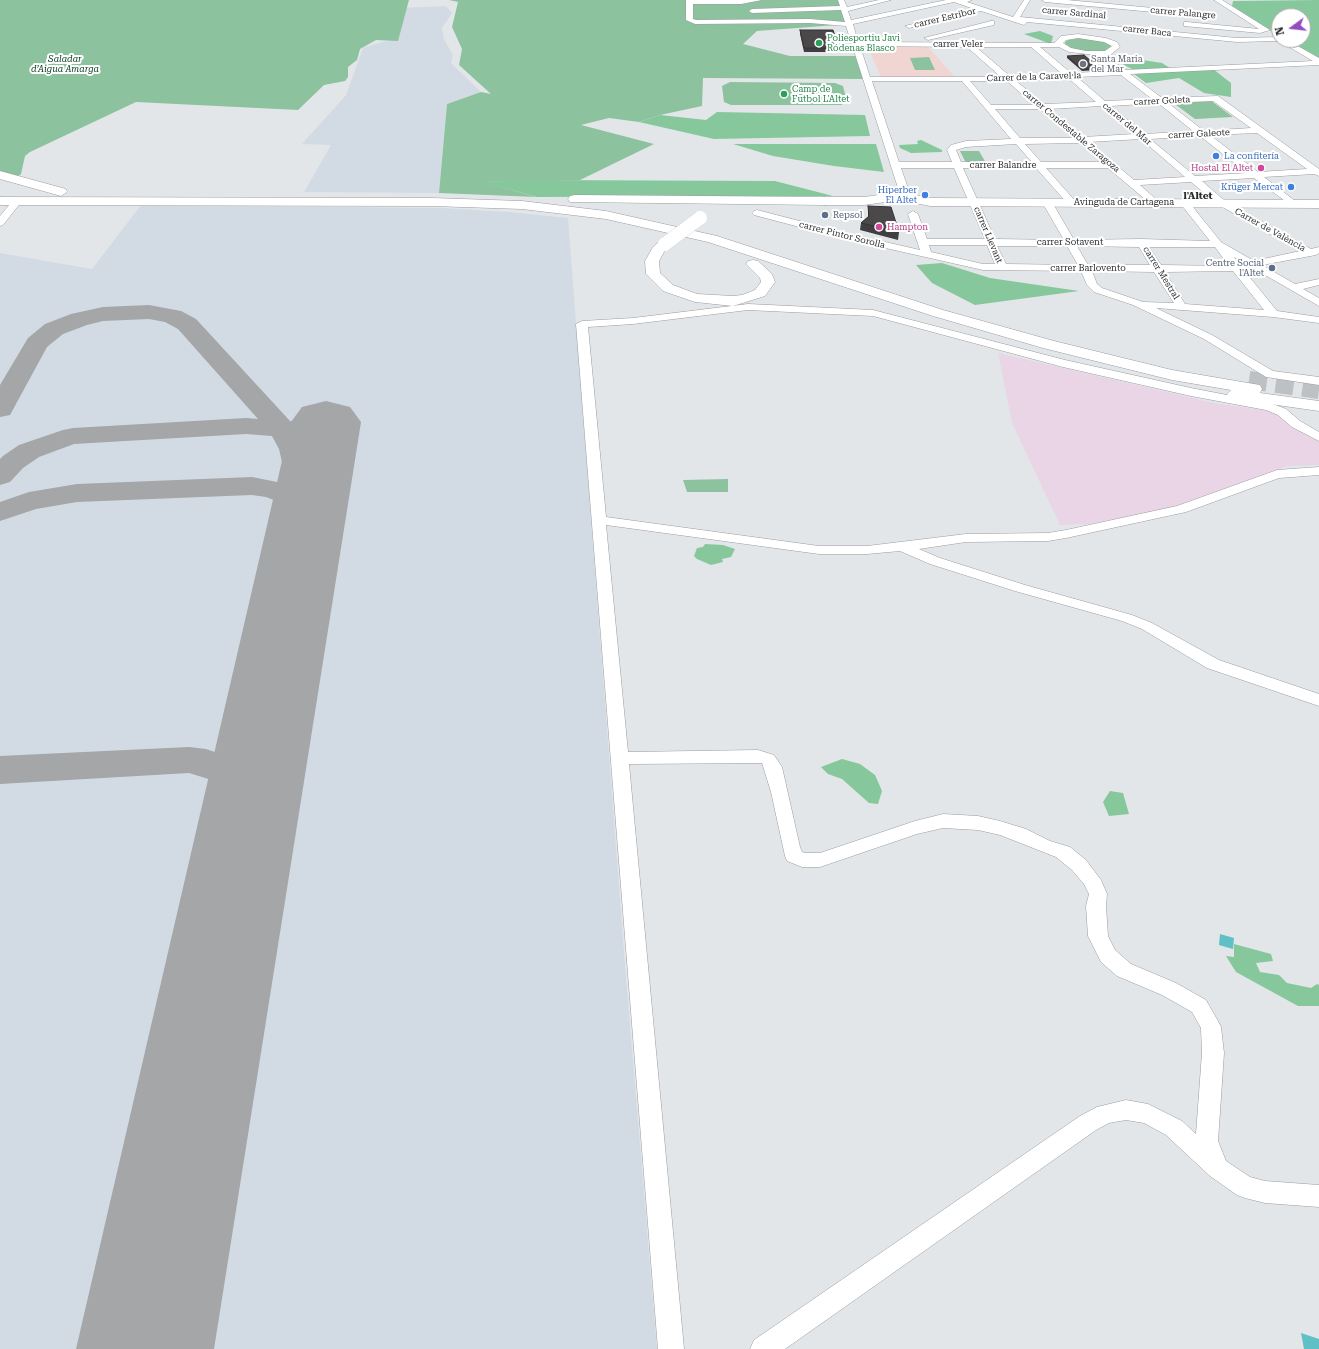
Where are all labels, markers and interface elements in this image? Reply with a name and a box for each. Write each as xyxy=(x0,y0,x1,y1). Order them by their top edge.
street label: carrer Sardinal xyxy=(1041,5,1107,21)
street label: carrer Palangre xyxy=(1150,5,1216,21)
street label: carrer Estribor xyxy=(913,6,977,30)
north arrow xyxy=(1271,8,1311,48)
street label: carrer Baca xyxy=(1122,23,1172,39)
text: N xyxy=(1273,25,1287,37)
place label: Poliesportiu Javi Ródenas Blasco xyxy=(827,33,900,54)
marker: Poliesportiu Javi Ródenas Blasco xyxy=(814,38,824,48)
street label: carrer Veler xyxy=(933,39,983,49)
park label: Saladar d’Aigua Amarga xyxy=(31,54,99,75)
place label: Santa Maria del Mar xyxy=(1091,54,1143,75)
marker: Santa Maria del Mar xyxy=(1078,59,1088,69)
street label: Carrer de la Caravel·la xyxy=(987,70,1081,84)
place label: Camp de Futbol L'Altet xyxy=(792,84,850,105)
street label: carrer Condestable Zaragoza xyxy=(1020,87,1122,175)
marker: Camp de Futbol L'Altet xyxy=(779,89,789,99)
street label: carrer Goleta xyxy=(1133,94,1191,108)
street label: carrer del Mar xyxy=(1100,100,1154,148)
street label: carrer Galeote xyxy=(1168,127,1230,141)
marker: La confitería xyxy=(1211,151,1221,161)
place label: La confitería xyxy=(1224,151,1279,161)
street label: carrer Balandre xyxy=(970,160,1036,170)
place label: Hostal El Altet xyxy=(1191,163,1253,173)
marker: Hostal El Altet xyxy=(1256,163,1266,173)
place label: Krüger Mercat xyxy=(1221,182,1283,192)
marker: Krüger Mercat xyxy=(1286,182,1296,192)
place label: Hiperber El Altet xyxy=(878,185,917,206)
marker: Hiperber El Altet xyxy=(920,190,930,200)
district label: l'Altet xyxy=(1183,190,1213,202)
street label: Avinguda de Cartagena xyxy=(1074,197,1174,207)
street label: carrer Llevant xyxy=(971,205,1005,265)
street label: Carrer de València xyxy=(1233,206,1307,254)
marker: Repsol xyxy=(820,210,830,220)
place label: Repsol xyxy=(833,210,862,220)
street label: carrer Pintor Sorolla xyxy=(798,219,886,251)
marker: Hampton xyxy=(874,222,884,232)
place label: Hampton xyxy=(887,222,928,232)
street label: carrer Sotavent xyxy=(1037,237,1103,247)
street label: carrer Mestral xyxy=(1140,245,1182,301)
place label: Centre Social l'Altet xyxy=(1206,258,1264,279)
street label: carrer Barlovento xyxy=(1050,263,1126,273)
marker: Centre Social l'Altet xyxy=(1267,263,1277,273)

